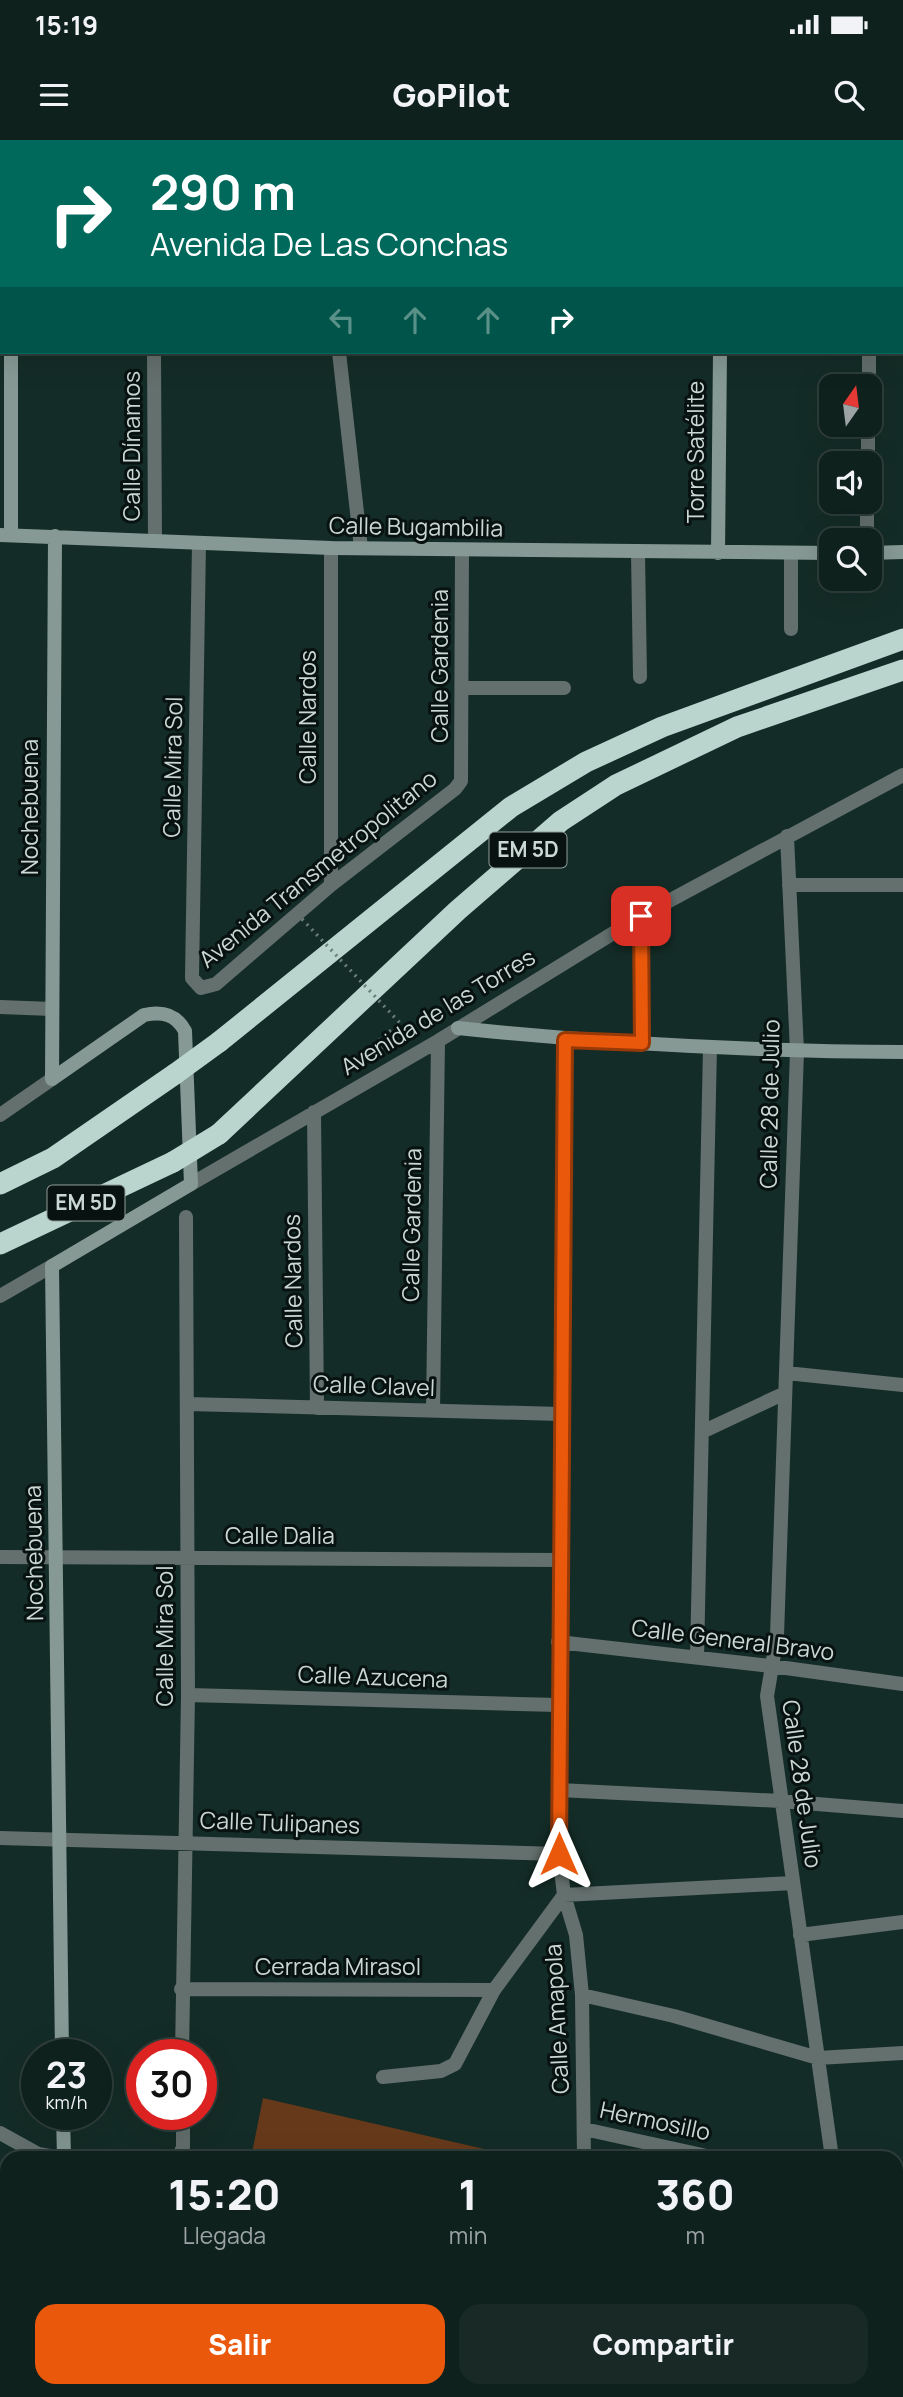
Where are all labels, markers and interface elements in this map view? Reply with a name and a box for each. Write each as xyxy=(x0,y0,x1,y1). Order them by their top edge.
text: 15:19 xyxy=(35,7,98,43)
text: GoPilot xyxy=(393,73,510,117)
icon: menu xyxy=(35,76,73,114)
icon: search xyxy=(830,76,868,114)
text: 290 m xyxy=(150,158,296,225)
icon: right xyxy=(35,168,126,259)
text: Avenida De Las Conchas xyxy=(150,222,508,266)
icon: left xyxy=(323,301,361,339)
icon: ahead xyxy=(396,301,434,339)
icon: ahead xyxy=(469,301,507,339)
icon: right xyxy=(542,301,580,339)
street label: Calle Dínamos xyxy=(115,371,147,521)
north arrow xyxy=(819,374,882,438)
map controls xyxy=(819,374,882,591)
street label: Torre Satélite xyxy=(679,381,711,523)
button: sound xyxy=(819,451,882,514)
street label: Calle Bugambilia xyxy=(329,508,503,544)
button: search xyxy=(819,528,882,591)
street label: Calle Gardenia xyxy=(423,589,455,743)
street label: Calle Nardos xyxy=(291,650,323,784)
street label: Calle Mira Sol xyxy=(155,696,189,838)
street label: Nochebuena xyxy=(13,739,45,875)
street label: Avenida Transmetropolitano xyxy=(192,762,443,974)
road number: EM 5D xyxy=(490,832,566,868)
pin xyxy=(611,886,671,946)
icon: arrive xyxy=(622,897,660,935)
street label: Avenida de las Torres xyxy=(334,940,541,1082)
street label: Calle 28 de Julio xyxy=(752,1019,786,1189)
street label: Calle Gardenia xyxy=(394,1148,428,1302)
road number: EM 5D xyxy=(48,1186,124,1220)
street label: Calle Nardos xyxy=(275,1214,309,1348)
street label: Calle Clavel xyxy=(312,1367,436,1403)
street label: Nochebuena xyxy=(16,1485,50,1621)
street label: Calle Dalia xyxy=(225,1519,335,1551)
street label: Calle Mira Sol xyxy=(148,1565,180,1707)
street label: Calle General Bravo xyxy=(630,1611,836,1667)
street label: Calle Azucena xyxy=(297,1657,449,1695)
street label: Calle 28 de Julio xyxy=(775,1698,831,1870)
street label: Calle Tulipanes xyxy=(199,1803,361,1841)
position arrow xyxy=(522,1817,596,1891)
street label: Calle Amapola xyxy=(536,1943,576,2095)
street label: Cerrada Mirasol xyxy=(255,1950,421,1982)
speed limit sign: 30 xyxy=(126,2039,217,2130)
text: 23 xyxy=(46,2051,87,2099)
text: km/h xyxy=(46,2090,87,2114)
street label: Hermosillo xyxy=(597,2093,713,2147)
text: 15:20 xyxy=(168,2165,281,2223)
text: 1 xyxy=(459,2165,478,2223)
text: 360 xyxy=(656,2165,735,2223)
text: Llegada xyxy=(183,2219,266,2251)
text: min xyxy=(449,2219,487,2251)
text: m xyxy=(685,2219,705,2251)
button: Salir xyxy=(35,2304,445,2384)
button: Compartir xyxy=(459,2304,868,2384)

